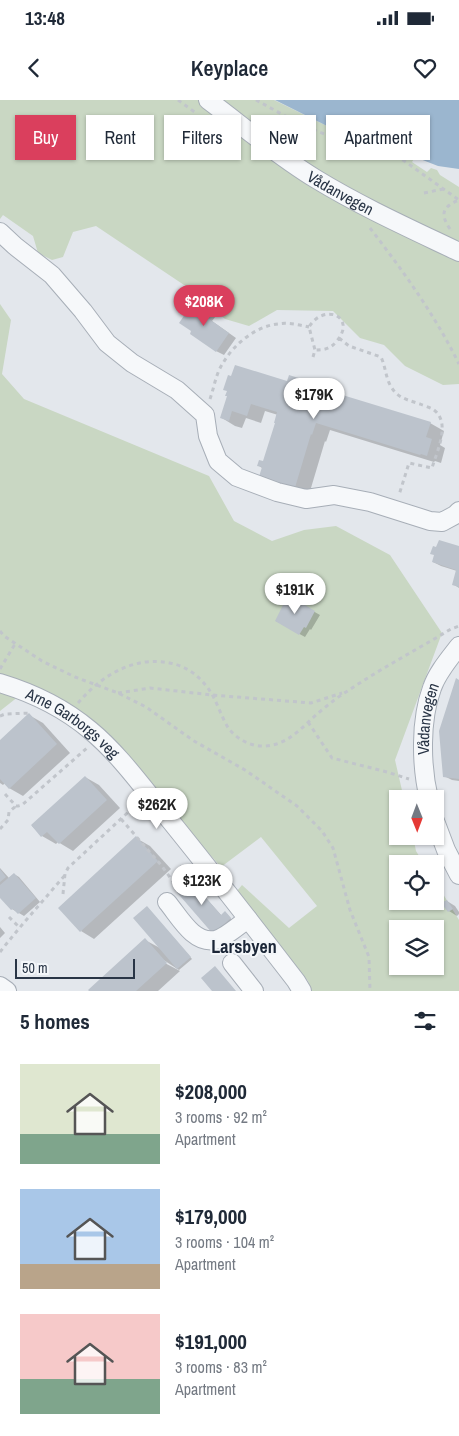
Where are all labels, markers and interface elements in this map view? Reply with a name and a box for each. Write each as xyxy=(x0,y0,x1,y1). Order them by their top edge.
text: 13:48 xyxy=(25,5,65,31)
text: Keyplace xyxy=(191,53,268,83)
icon: back xyxy=(20,54,48,82)
icon: heart xyxy=(411,54,439,82)
chip: Buy xyxy=(15,115,76,160)
chip: Rent xyxy=(86,115,154,160)
chip: Filters xyxy=(164,115,241,160)
chip: New xyxy=(251,115,316,160)
chip: Apartment xyxy=(326,115,430,160)
street label: Vådanvegen xyxy=(303,165,377,220)
pin: $208K xyxy=(169,284,239,327)
text: $208K xyxy=(185,290,223,312)
pin: $179K xyxy=(279,378,349,420)
text: $179K xyxy=(295,383,333,405)
pin: $191K xyxy=(260,572,330,615)
text: $191K xyxy=(276,578,314,600)
street label: Vådanvegen xyxy=(412,680,444,755)
street label: Arne Garborgs veg xyxy=(22,682,125,764)
pin: $262K xyxy=(122,788,192,830)
north arrow xyxy=(389,790,444,845)
map controls xyxy=(389,790,444,975)
text: $262K xyxy=(138,793,176,815)
button: locate xyxy=(389,855,444,910)
pin: $123K xyxy=(167,864,237,906)
text: $123K xyxy=(183,869,221,891)
button: layers xyxy=(389,920,444,975)
district label: Larsbyen xyxy=(211,934,277,959)
scale bar xyxy=(15,956,135,979)
text: 50 m xyxy=(22,959,48,977)
text: 5 homes xyxy=(20,1007,90,1036)
icon: filters xyxy=(411,1007,439,1035)
text: $208,000 xyxy=(175,1077,247,1106)
icon: home xyxy=(60,1084,120,1144)
text: 3 rooms · 92 m² xyxy=(175,1106,267,1128)
text: Apartment xyxy=(175,1128,236,1150)
text: $179,000 xyxy=(175,1202,247,1231)
icon: home xyxy=(60,1209,120,1269)
text: 3 rooms · 104 m² xyxy=(175,1231,274,1253)
text: Apartment xyxy=(175,1253,236,1275)
text: $191,000 xyxy=(175,1327,247,1356)
icon: home xyxy=(60,1334,120,1394)
text: 3 rooms · 83 m² xyxy=(175,1356,267,1378)
text: Apartment xyxy=(175,1378,236,1400)

